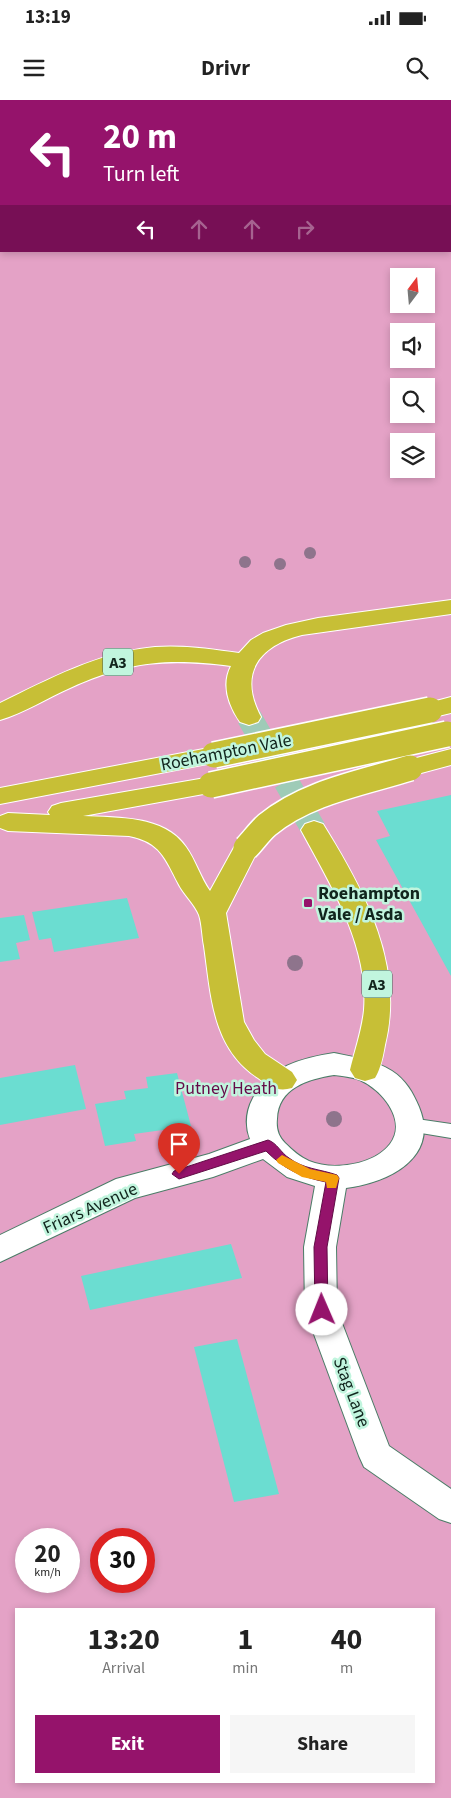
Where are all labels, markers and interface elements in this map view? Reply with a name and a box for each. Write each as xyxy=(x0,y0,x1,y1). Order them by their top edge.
text: 13:19 xyxy=(25,4,71,31)
text: Drivr xyxy=(201,52,250,84)
icon: menu xyxy=(20,54,48,82)
icon: search xyxy=(403,54,431,82)
text: 20 m xyxy=(103,112,177,162)
icon: left xyxy=(20,120,85,185)
text: Turn left xyxy=(103,158,179,190)
icon: left xyxy=(132,215,160,243)
icon: ahead xyxy=(185,215,213,243)
icon: ahead xyxy=(238,215,266,243)
icon: right xyxy=(291,215,319,243)
north arrow xyxy=(390,268,435,312)
map controls xyxy=(390,268,435,478)
button: sound xyxy=(390,323,435,368)
button: search xyxy=(390,378,435,423)
button: layers xyxy=(390,433,435,478)
road number: A3 xyxy=(103,648,133,676)
street label: Roehampton Vale xyxy=(159,728,294,777)
place label: Roehampton Vale / Asda xyxy=(317,881,420,927)
marker: Roehampton Vale / Asda xyxy=(302,897,314,909)
road number: A3 xyxy=(362,971,392,998)
park label: Putney Heath xyxy=(175,1076,277,1101)
pin xyxy=(158,1123,200,1174)
icon: arrive xyxy=(165,1130,193,1158)
street label: Friars Avenue xyxy=(39,1176,142,1240)
position arrow xyxy=(295,1283,347,1335)
street label: Stag Lane xyxy=(327,1354,376,1431)
speed limit sign: 30 xyxy=(90,1528,155,1593)
text: 20 xyxy=(34,1536,61,1572)
text: km/h xyxy=(34,1564,61,1581)
text: 13:20 xyxy=(87,1618,160,1661)
text: 1 xyxy=(237,1618,253,1661)
text: 40 xyxy=(331,1618,362,1661)
text: Arrival xyxy=(102,1657,145,1679)
text: min xyxy=(232,1657,258,1679)
text: m xyxy=(340,1657,353,1679)
button: Exit xyxy=(35,1715,220,1773)
button: Share xyxy=(230,1715,415,1773)

